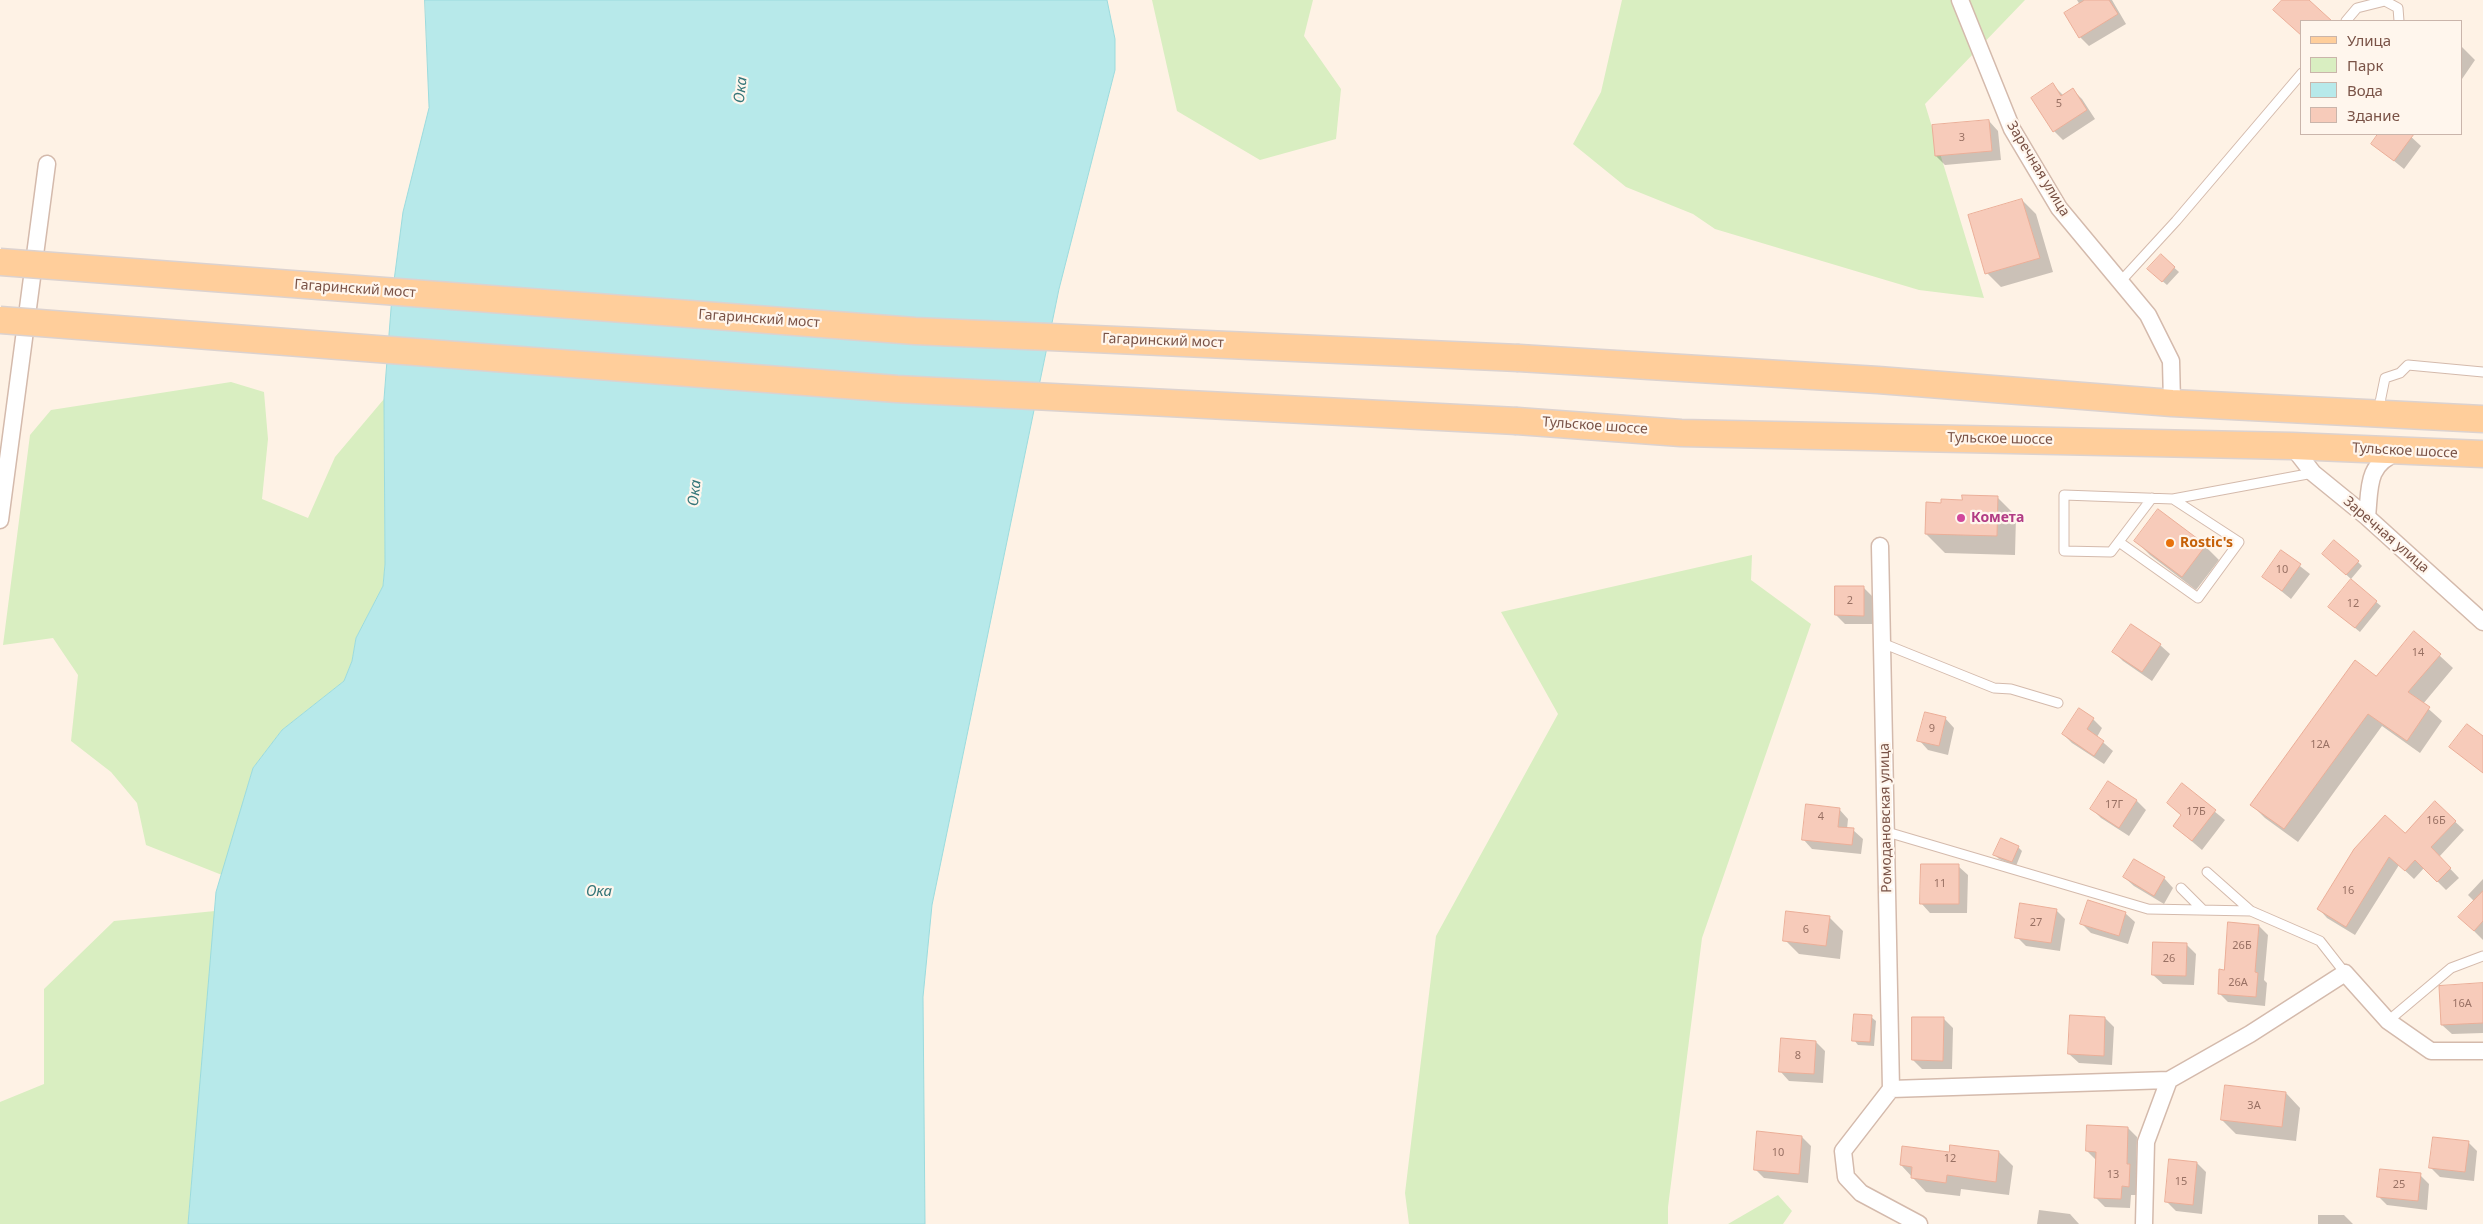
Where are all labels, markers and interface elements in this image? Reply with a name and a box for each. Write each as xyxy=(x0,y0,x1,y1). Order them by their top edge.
legend xyxy=(2300,20,2463,135)
text: Улица xyxy=(2347,30,2391,50)
text: Парк xyxy=(2347,55,2383,75)
water label: Ока xyxy=(731,76,751,104)
text: Вода xyxy=(2347,80,2383,100)
house number: 5 xyxy=(2056,97,2062,111)
text: Здание xyxy=(2347,105,2400,125)
street label: Заречная улица xyxy=(2003,118,2073,220)
house number: 3 xyxy=(1959,131,1965,145)
street label: Гагаринский мост xyxy=(294,276,416,302)
street label: Гагаринский мост xyxy=(698,306,820,332)
street label: Гагаринский мост xyxy=(1102,330,1224,352)
street label: Тульское шоссе xyxy=(1542,414,1648,438)
street label: Тульское шоссе xyxy=(1947,430,2053,448)
street label: Тульское шоссе xyxy=(2352,440,2458,462)
water label: Ока xyxy=(685,479,705,507)
street label: Заречная улица xyxy=(2340,493,2432,577)
place label: Комета xyxy=(1971,510,2024,526)
marker: Комета xyxy=(1955,512,1967,524)
place label: Rostic's xyxy=(2180,535,2233,551)
marker: Rostic's xyxy=(2164,537,2176,549)
house number: 10 xyxy=(2276,563,2288,577)
house number: 2 xyxy=(1847,594,1853,608)
house number: 12 xyxy=(2347,597,2359,611)
house number: 14 xyxy=(2412,646,2424,660)
house number: 9 xyxy=(1929,722,1935,736)
house number: 12А xyxy=(2310,738,2330,752)
street label: Ромодановская улица xyxy=(1876,743,1896,893)
house number: 17Г xyxy=(2105,798,2123,812)
house number: 17Б xyxy=(2186,805,2206,819)
house number: 4 xyxy=(1818,810,1824,824)
house number: 16Б xyxy=(2426,814,2446,828)
house number: 11 xyxy=(1934,877,1946,891)
water label: Ока xyxy=(586,883,612,901)
house number: 16 xyxy=(2342,884,2354,898)
house number: 27 xyxy=(2030,916,2042,930)
house number: 6 xyxy=(1803,923,1809,937)
house number: 26Б xyxy=(2232,939,2252,953)
house number: 26 xyxy=(2163,952,2175,966)
house number: 26А xyxy=(2228,976,2248,990)
house number: 16А xyxy=(2452,997,2472,1011)
house number: 8 xyxy=(1795,1049,1801,1063)
house number: 3А xyxy=(2247,1099,2261,1113)
house number: 10 xyxy=(1772,1146,1784,1160)
house number: 12 xyxy=(1944,1152,1956,1166)
house number: 13 xyxy=(2107,1168,2119,1182)
house number: 15 xyxy=(2175,1175,2187,1189)
house number: 25 xyxy=(2393,1178,2405,1192)

